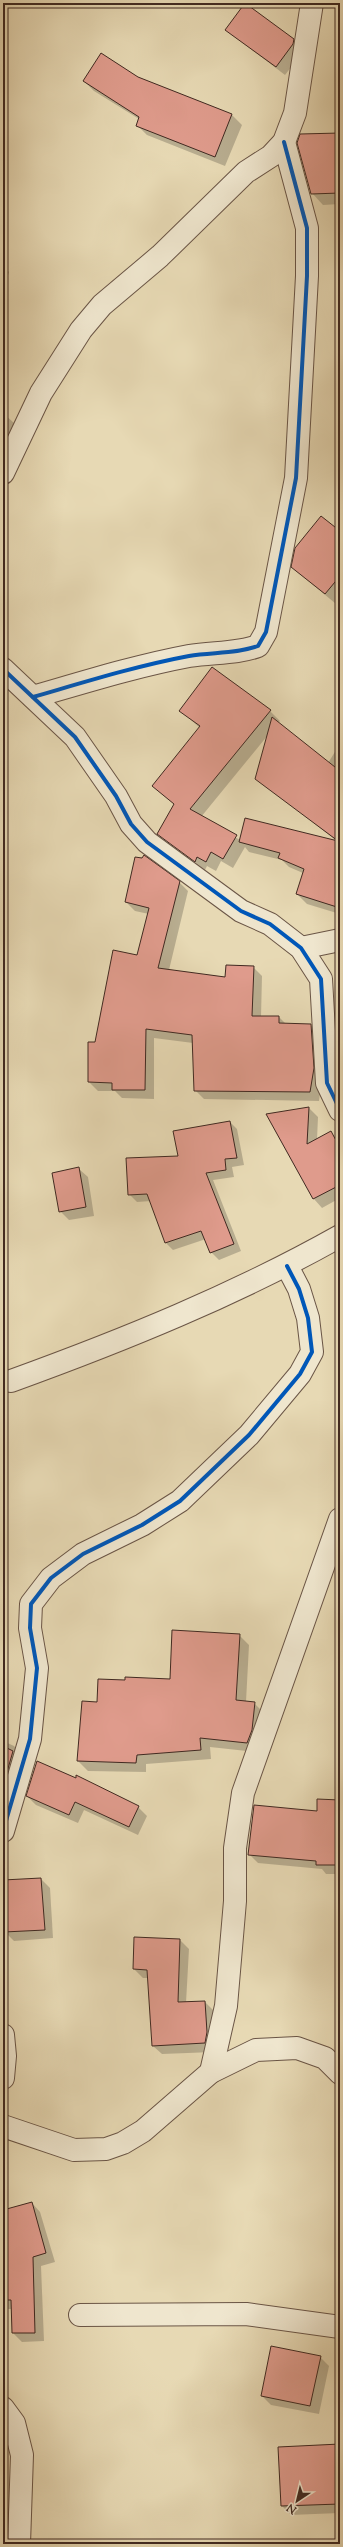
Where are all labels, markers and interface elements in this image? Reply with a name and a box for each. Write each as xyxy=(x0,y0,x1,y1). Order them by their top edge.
north arrow xyxy=(277,2481,317,2521)
text: N xyxy=(283,2499,301,2518)

